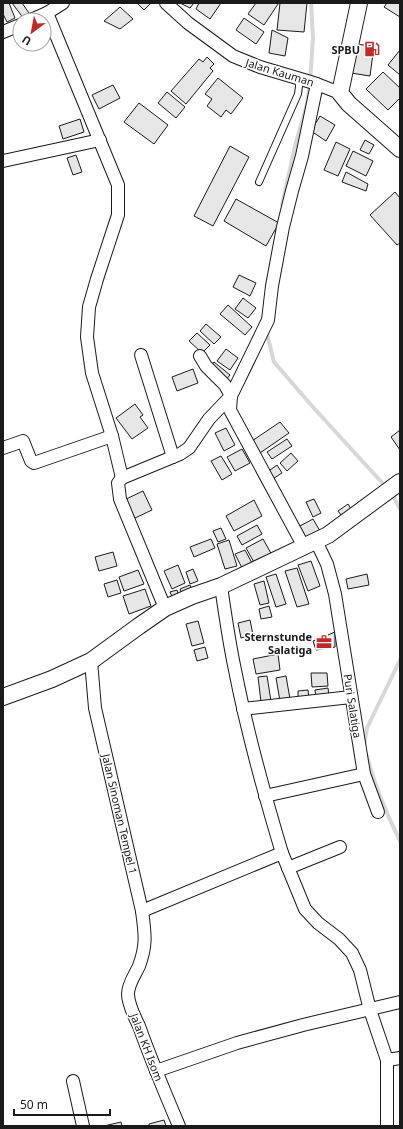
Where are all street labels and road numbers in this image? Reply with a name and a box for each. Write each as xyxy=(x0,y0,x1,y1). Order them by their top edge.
street label: Jalan Kauman xyxy=(243,54,316,90)
street label: Puri Salatiga xyxy=(341,673,365,739)
street label: Jalan Sinoman Tempel 1 xyxy=(99,751,141,876)
street label: Jalan KH Isom xyxy=(127,1010,167,1083)

